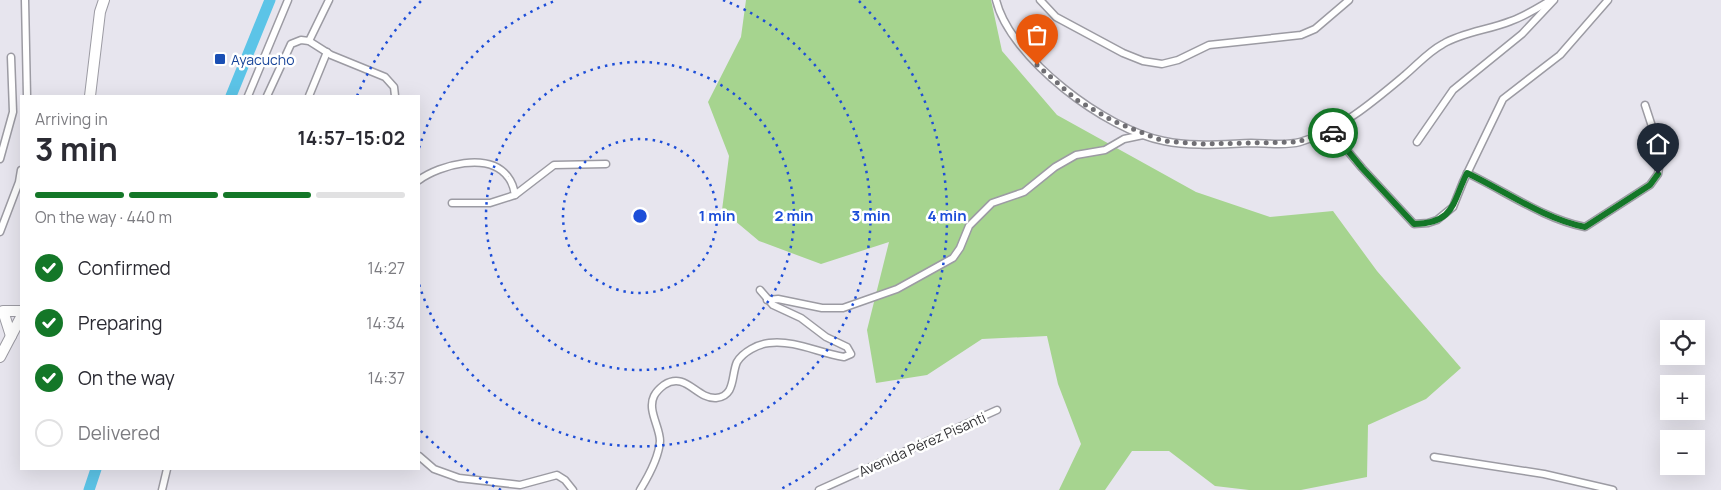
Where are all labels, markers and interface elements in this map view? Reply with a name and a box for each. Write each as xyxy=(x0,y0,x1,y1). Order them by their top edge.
pin xyxy=(1016,14,1058,65)
icon: bag xyxy=(1023,21,1051,49)
place label: Ayacucho xyxy=(231,50,294,69)
marker: Ayacucho xyxy=(213,52,227,66)
text: Arriving in xyxy=(35,108,108,130)
courier xyxy=(1308,108,1358,158)
icon: car xyxy=(1319,119,1347,147)
pin xyxy=(1637,123,1679,174)
text: 14:57–15:02 xyxy=(297,125,405,151)
text: 3 min xyxy=(35,127,118,171)
icon: home xyxy=(1644,130,1672,158)
text: 1 min xyxy=(699,205,735,226)
text: 2 min xyxy=(774,205,814,226)
text: 3 min xyxy=(852,205,890,226)
text: 4 min xyxy=(927,205,967,226)
text: On the way · 440 m xyxy=(35,206,172,228)
centre of rings xyxy=(631,207,649,225)
icon: check xyxy=(35,254,63,282)
text: Confirmed xyxy=(78,255,171,281)
text: 14:27 xyxy=(367,257,405,279)
icon: check xyxy=(35,309,63,337)
text: Preparing xyxy=(78,310,163,336)
text: 14:34 xyxy=(366,312,405,334)
map controls xyxy=(1660,320,1705,475)
button: locate xyxy=(1660,320,1705,365)
icon: check xyxy=(35,364,63,392)
text: On the way xyxy=(78,365,175,391)
text: 14:37 xyxy=(368,367,405,389)
button: + xyxy=(1660,375,1705,420)
street label: Avenida Pérez Pisanti xyxy=(855,407,989,481)
text: Delivered xyxy=(78,420,160,446)
button: − xyxy=(1660,430,1705,475)

